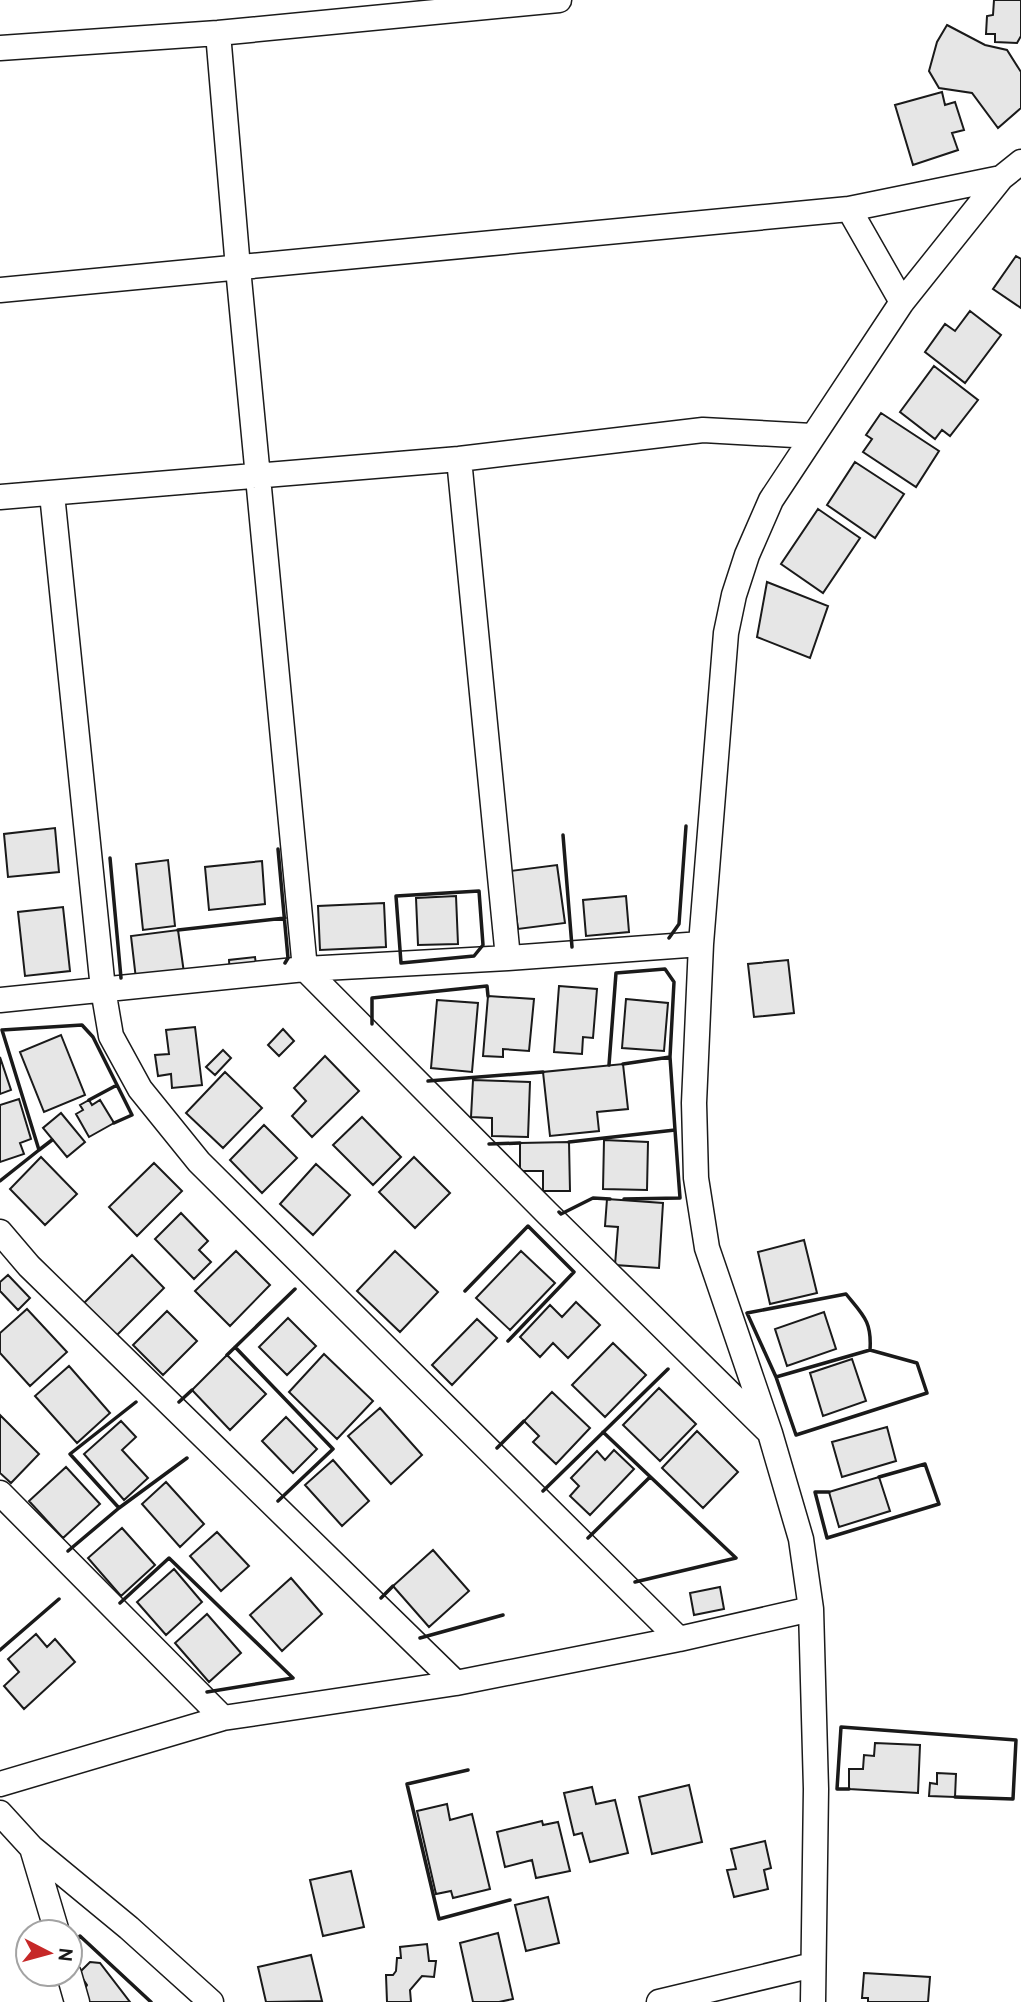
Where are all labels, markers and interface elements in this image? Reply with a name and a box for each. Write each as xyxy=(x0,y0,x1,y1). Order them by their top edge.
north arrow xyxy=(14,1918,84,1988)
text: N xyxy=(51,1947,77,1963)

